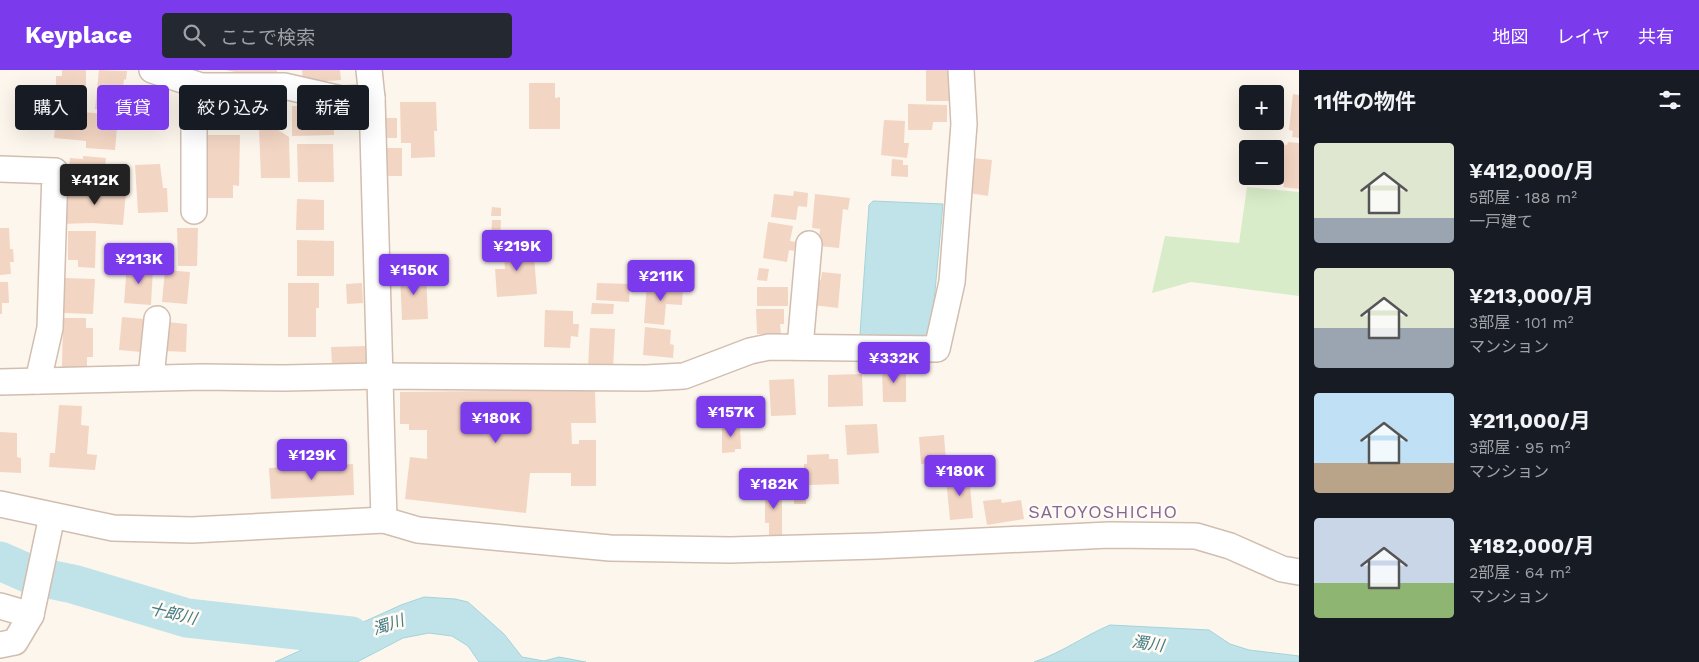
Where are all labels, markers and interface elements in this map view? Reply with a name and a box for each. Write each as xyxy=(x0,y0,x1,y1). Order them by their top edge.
search box xyxy=(162,13,512,58)
text: Keyplace xyxy=(25,21,132,49)
icon: search xyxy=(180,21,208,49)
text: ここで検索 xyxy=(220,26,315,49)
text: 地図 xyxy=(1493,26,1529,47)
text: レイヤ xyxy=(1557,26,1610,47)
text: 共有 xyxy=(1638,26,1674,47)
chip: 購入 xyxy=(15,85,87,130)
chip: 賃貸 xyxy=(97,85,169,130)
chip: 絞り込み xyxy=(179,85,287,130)
chip: 新着 xyxy=(297,85,369,130)
map controls xyxy=(1239,85,1284,185)
button: + xyxy=(1239,85,1284,130)
icon: filters xyxy=(1656,86,1684,114)
text: 11件の物件 xyxy=(1314,89,1416,114)
button: − xyxy=(1239,140,1284,185)
text: ¥412,000/月 xyxy=(1469,158,1594,183)
icon: home xyxy=(1354,163,1414,223)
pin: ¥412K xyxy=(60,164,130,206)
text: ¥412K xyxy=(71,170,119,189)
text: 5部屋 · 188 m² xyxy=(1469,188,1577,207)
text: 一戸建て xyxy=(1469,212,1533,231)
pin: ¥219K xyxy=(482,230,552,272)
text: ¥219K xyxy=(493,236,541,255)
pin: ¥213K xyxy=(104,242,174,285)
text: ¥213K xyxy=(115,249,163,268)
pin: ¥150K xyxy=(379,254,449,296)
text: ¥150K xyxy=(390,260,438,279)
pin: ¥211K xyxy=(626,260,696,302)
text: ¥211K xyxy=(638,266,684,285)
text: ¥213,000/月 xyxy=(1469,283,1594,308)
icon: home xyxy=(1354,288,1414,348)
text: 3部屋 · 101 m² xyxy=(1469,313,1574,332)
text: マンション xyxy=(1469,337,1549,356)
pin: ¥332K xyxy=(859,342,929,384)
text: ¥332K xyxy=(869,348,919,367)
pin: ¥157K xyxy=(696,396,766,438)
pin: ¥180K xyxy=(461,402,531,444)
text: ¥157K xyxy=(707,402,755,421)
text: ¥180K xyxy=(472,408,520,427)
text: ¥211,000/月 xyxy=(1469,408,1590,433)
icon: home xyxy=(1354,413,1414,473)
pin: ¥129K xyxy=(277,438,347,481)
text: 3部屋 · 95 m² xyxy=(1469,438,1571,457)
text: ¥129K xyxy=(288,445,336,464)
pin: ¥180K xyxy=(925,454,995,497)
text: ¥180K xyxy=(936,461,984,480)
text: マンション xyxy=(1469,462,1549,481)
pin: ¥182K xyxy=(739,468,809,510)
text: ¥182K xyxy=(750,474,798,493)
district label: SATOYOSHICHO xyxy=(1028,501,1178,522)
text: ¥182,000/月 xyxy=(1469,533,1595,558)
icon: home xyxy=(1354,538,1414,598)
text: 2部屋 · 64 m² xyxy=(1469,563,1571,582)
text: マンション xyxy=(1469,587,1549,606)
water label: 十郎川 xyxy=(147,599,200,629)
water label: 濁川 xyxy=(370,610,408,638)
water label: 濁川 xyxy=(1131,632,1167,655)

